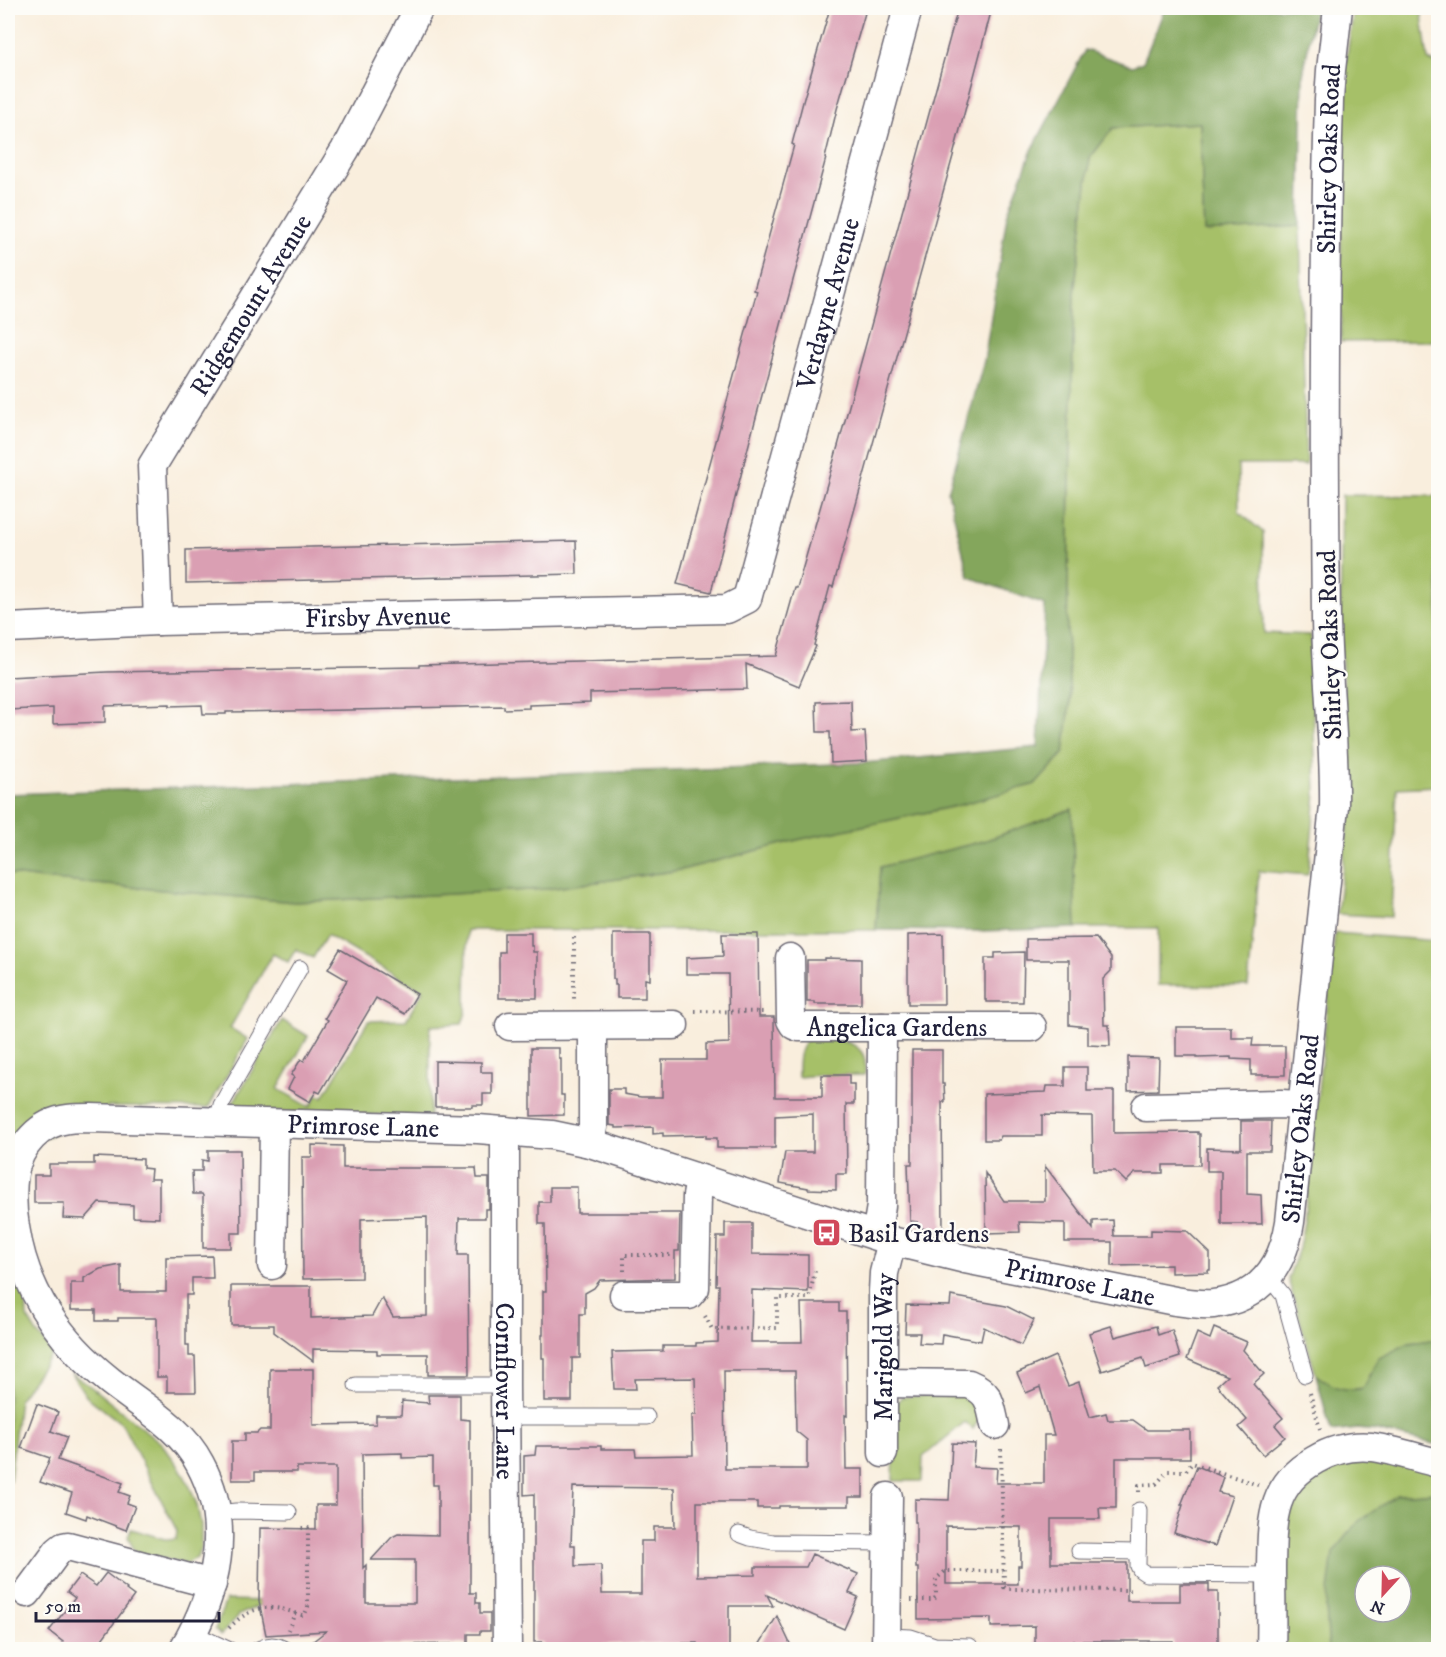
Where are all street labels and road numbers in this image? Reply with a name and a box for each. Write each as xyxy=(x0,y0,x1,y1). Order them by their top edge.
street label: Shirley Oaks Road xyxy=(1311,63,1349,254)
street label: Ridgemount Avenue xyxy=(184,208,320,403)
street label: Verdayne Avenue xyxy=(790,214,868,394)
street label: Shirley Oaks Road xyxy=(1311,549,1350,741)
street label: Firsby Avenue xyxy=(304,600,451,636)
street label: Angelica Gardens xyxy=(806,1012,987,1045)
street label: Shirley Oaks Road xyxy=(1275,1032,1328,1225)
street label: Primrose Lane xyxy=(286,1109,440,1146)
street label: Primrose Lane xyxy=(1002,1252,1158,1315)
street label: Marigold Way xyxy=(868,1271,902,1421)
street label: Cornflower Lane xyxy=(487,1302,521,1480)

